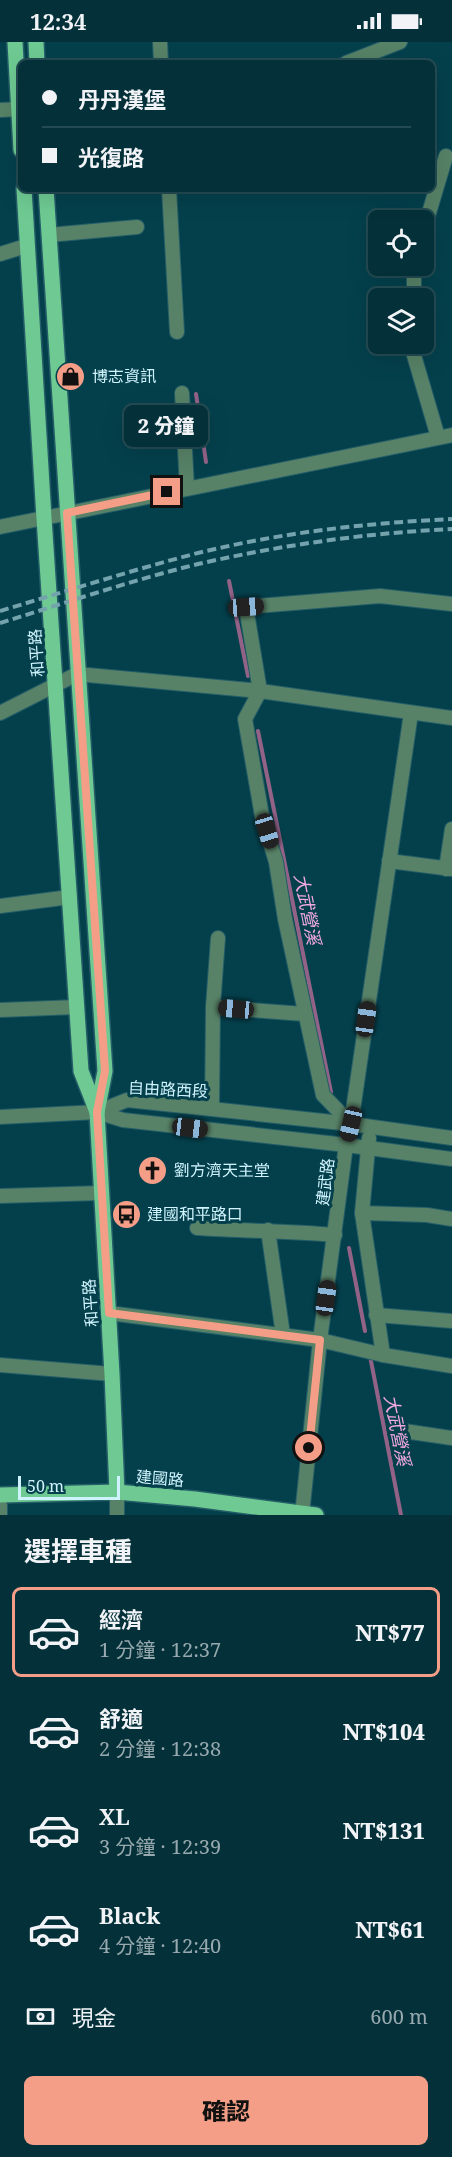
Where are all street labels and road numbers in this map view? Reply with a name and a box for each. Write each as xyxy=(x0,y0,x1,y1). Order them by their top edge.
street label: 和平路 xyxy=(23,628,49,678)
street label: 自由路西段 xyxy=(127,1076,209,1102)
street label: 建武路 xyxy=(311,1157,339,1207)
street label: 和平路 xyxy=(77,1278,103,1328)
street label: 建國路 xyxy=(135,1465,185,1491)

